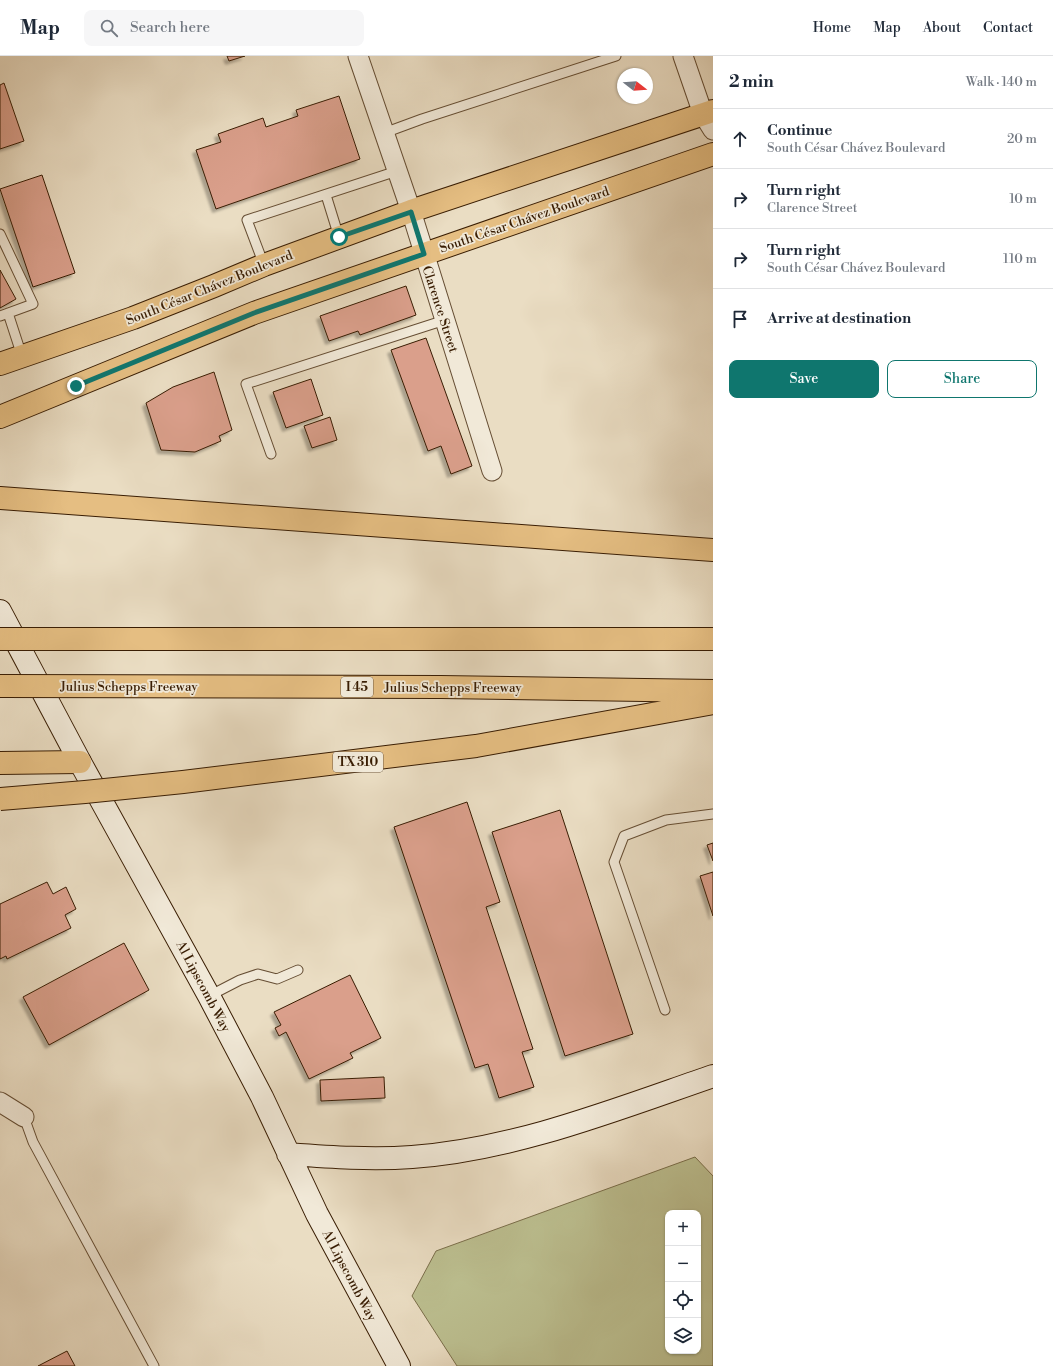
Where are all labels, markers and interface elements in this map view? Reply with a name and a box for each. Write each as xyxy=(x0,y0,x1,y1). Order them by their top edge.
search box xyxy=(84,10,364,46)
text: Map xyxy=(20,16,60,40)
icon: search xyxy=(98,17,120,39)
text: Search here xyxy=(130,18,210,37)
text: Home xyxy=(813,19,851,37)
text: Map xyxy=(873,19,901,37)
text: About xyxy=(923,19,961,37)
text: Contact xyxy=(983,19,1033,37)
north arrow xyxy=(617,68,653,104)
text: 2 min xyxy=(729,71,774,93)
text: Walk · 140 m xyxy=(966,74,1037,90)
text: Continue xyxy=(767,121,832,140)
icon: ahead xyxy=(729,128,751,150)
text: 20 m xyxy=(1007,131,1037,147)
text: South César Chávez Boulevard xyxy=(767,140,945,156)
text: Turn right xyxy=(767,181,841,200)
street label: South César Chávez Boulevard xyxy=(437,183,612,257)
icon: right xyxy=(729,188,751,210)
text: 10 m xyxy=(1009,191,1037,207)
text: Clarence Street xyxy=(767,200,857,216)
route start xyxy=(330,228,348,246)
text: Turn right xyxy=(767,241,841,260)
street label: South César Chávez Boulevard xyxy=(124,247,296,329)
icon: right xyxy=(729,248,751,270)
text: 110 m xyxy=(1003,251,1037,267)
text: South César Chávez Boulevard xyxy=(767,260,945,276)
street label: Clarence Street xyxy=(418,264,462,355)
icon: arrive xyxy=(729,308,751,330)
text: Arrive at destination xyxy=(767,309,911,328)
button: Save xyxy=(729,360,879,398)
button: Share xyxy=(887,360,1037,398)
route end xyxy=(67,377,85,395)
road number: I 45 xyxy=(341,677,373,697)
street label: Julius Schepps Freeway xyxy=(59,679,198,695)
street label: Julius Schepps Freeway xyxy=(383,680,522,696)
road number: TX 310 xyxy=(333,752,383,772)
street label: Al Lipscomb Way xyxy=(172,937,234,1035)
map controls xyxy=(665,1210,701,1354)
button: + xyxy=(665,1210,701,1246)
street label: Al Lipscomb Way xyxy=(318,1226,380,1324)
button: − xyxy=(665,1246,701,1282)
button: locate xyxy=(665,1282,701,1318)
button: layers xyxy=(665,1318,701,1354)

